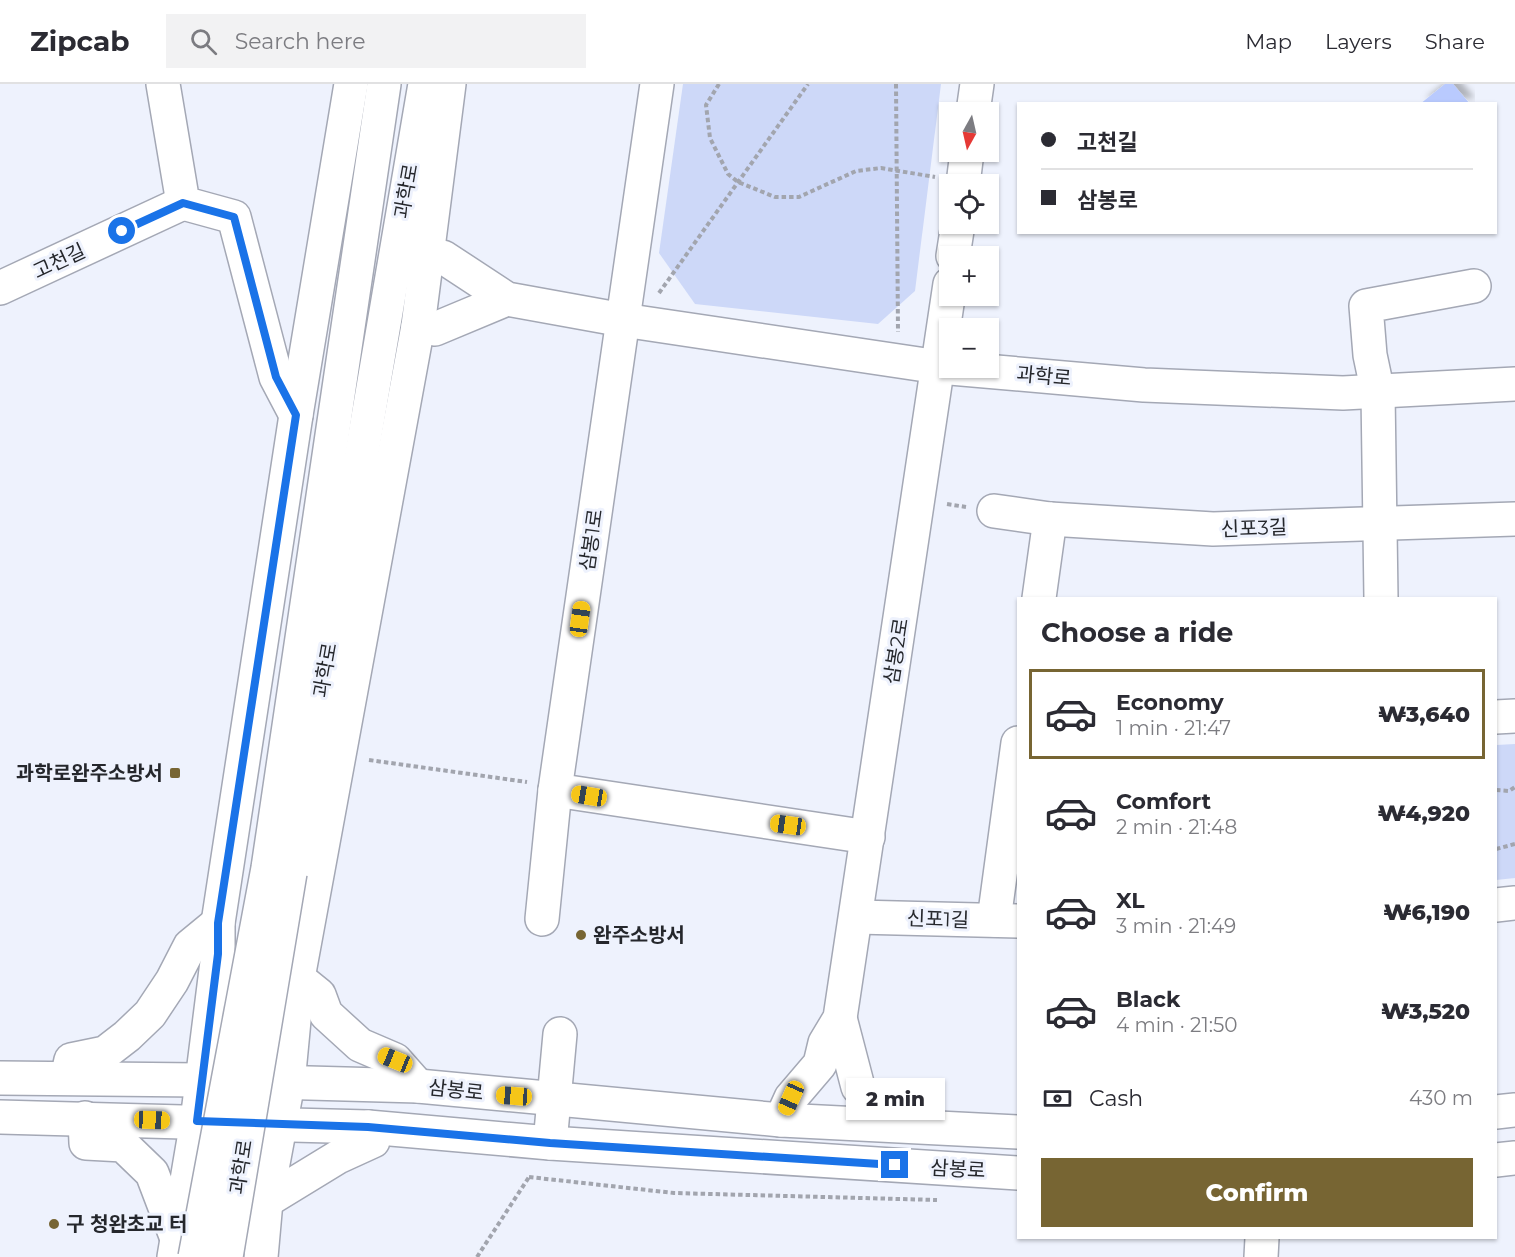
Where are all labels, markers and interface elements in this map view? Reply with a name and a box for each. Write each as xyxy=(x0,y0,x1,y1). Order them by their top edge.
search box xyxy=(166,14,586,68)
text: Zipcab xyxy=(30,24,130,58)
icon: search xyxy=(187,25,220,58)
text: Search here xyxy=(235,28,366,55)
text: Map xyxy=(1245,29,1292,54)
text: Layers xyxy=(1325,29,1392,54)
text: Share xyxy=(1425,29,1485,54)
north arrow xyxy=(939,102,999,162)
map controls xyxy=(939,102,999,378)
text: 고천길 xyxy=(1077,129,1138,156)
street label: 과학로 xyxy=(389,162,423,220)
button: locate xyxy=(939,174,999,234)
text: 삼봉로 xyxy=(1077,187,1138,214)
route start xyxy=(108,217,135,244)
street label: 고천길 xyxy=(29,238,89,284)
button: + xyxy=(939,246,999,306)
button: − xyxy=(939,318,999,378)
street label: 과학로 xyxy=(1015,362,1073,390)
street label: 삼봉1로 xyxy=(575,507,607,573)
street label: 신포3길 xyxy=(1220,515,1288,541)
car xyxy=(569,600,591,638)
street label: 삼봉2로 xyxy=(879,616,913,686)
text: Choose a ride xyxy=(1041,616,1233,649)
street label: 과학로 xyxy=(308,641,342,699)
icon: car xyxy=(1044,687,1098,741)
text: Economy xyxy=(1116,689,1224,716)
text: ₩3,640 xyxy=(1378,701,1470,728)
text: 1 min · 21:47 xyxy=(1116,716,1231,740)
place label: 과학로완주소방서 xyxy=(16,761,163,785)
marker: 과학로완주소방서 xyxy=(168,766,182,780)
car xyxy=(570,784,608,808)
icon: car xyxy=(1044,786,1098,840)
text: Comfort xyxy=(1116,788,1211,815)
text: ₩4,920 xyxy=(1377,800,1470,827)
car xyxy=(769,814,807,836)
text: 2 min · 21:48 xyxy=(1116,815,1237,839)
icon: car xyxy=(1044,885,1098,939)
text: XL xyxy=(1116,887,1145,914)
text: ₩6,190 xyxy=(1383,899,1470,926)
street label: 신포1길 xyxy=(906,906,970,932)
text: 3 min · 21:49 xyxy=(1116,914,1236,938)
place label: 완주소방서 xyxy=(593,923,685,947)
marker: 완주소방서 xyxy=(574,928,588,942)
icon: car xyxy=(1044,984,1098,1038)
text: Black xyxy=(1116,986,1180,1013)
text: ₩3,520 xyxy=(1381,998,1470,1025)
text: 4 min · 21:50 xyxy=(1116,1013,1237,1037)
car xyxy=(375,1045,415,1075)
street label: 삼봉로 xyxy=(427,1075,485,1105)
car xyxy=(775,1078,807,1118)
callout: 2 min xyxy=(846,1078,944,1120)
icon: cash xyxy=(1041,1082,1074,1115)
text: Cash xyxy=(1089,1085,1143,1112)
car xyxy=(495,1086,533,1106)
text: 430 m xyxy=(1409,1086,1473,1110)
text: 2 min xyxy=(866,1087,925,1111)
car xyxy=(134,1110,170,1130)
street label: 과학로 xyxy=(225,1138,257,1196)
route end xyxy=(881,1151,908,1178)
street label: 삼봉로 xyxy=(930,1156,986,1182)
button: Confirm xyxy=(1041,1158,1473,1227)
place label: 구 청완초교 터 xyxy=(66,1212,188,1236)
marker: 구 청완초교 터 xyxy=(47,1217,61,1231)

